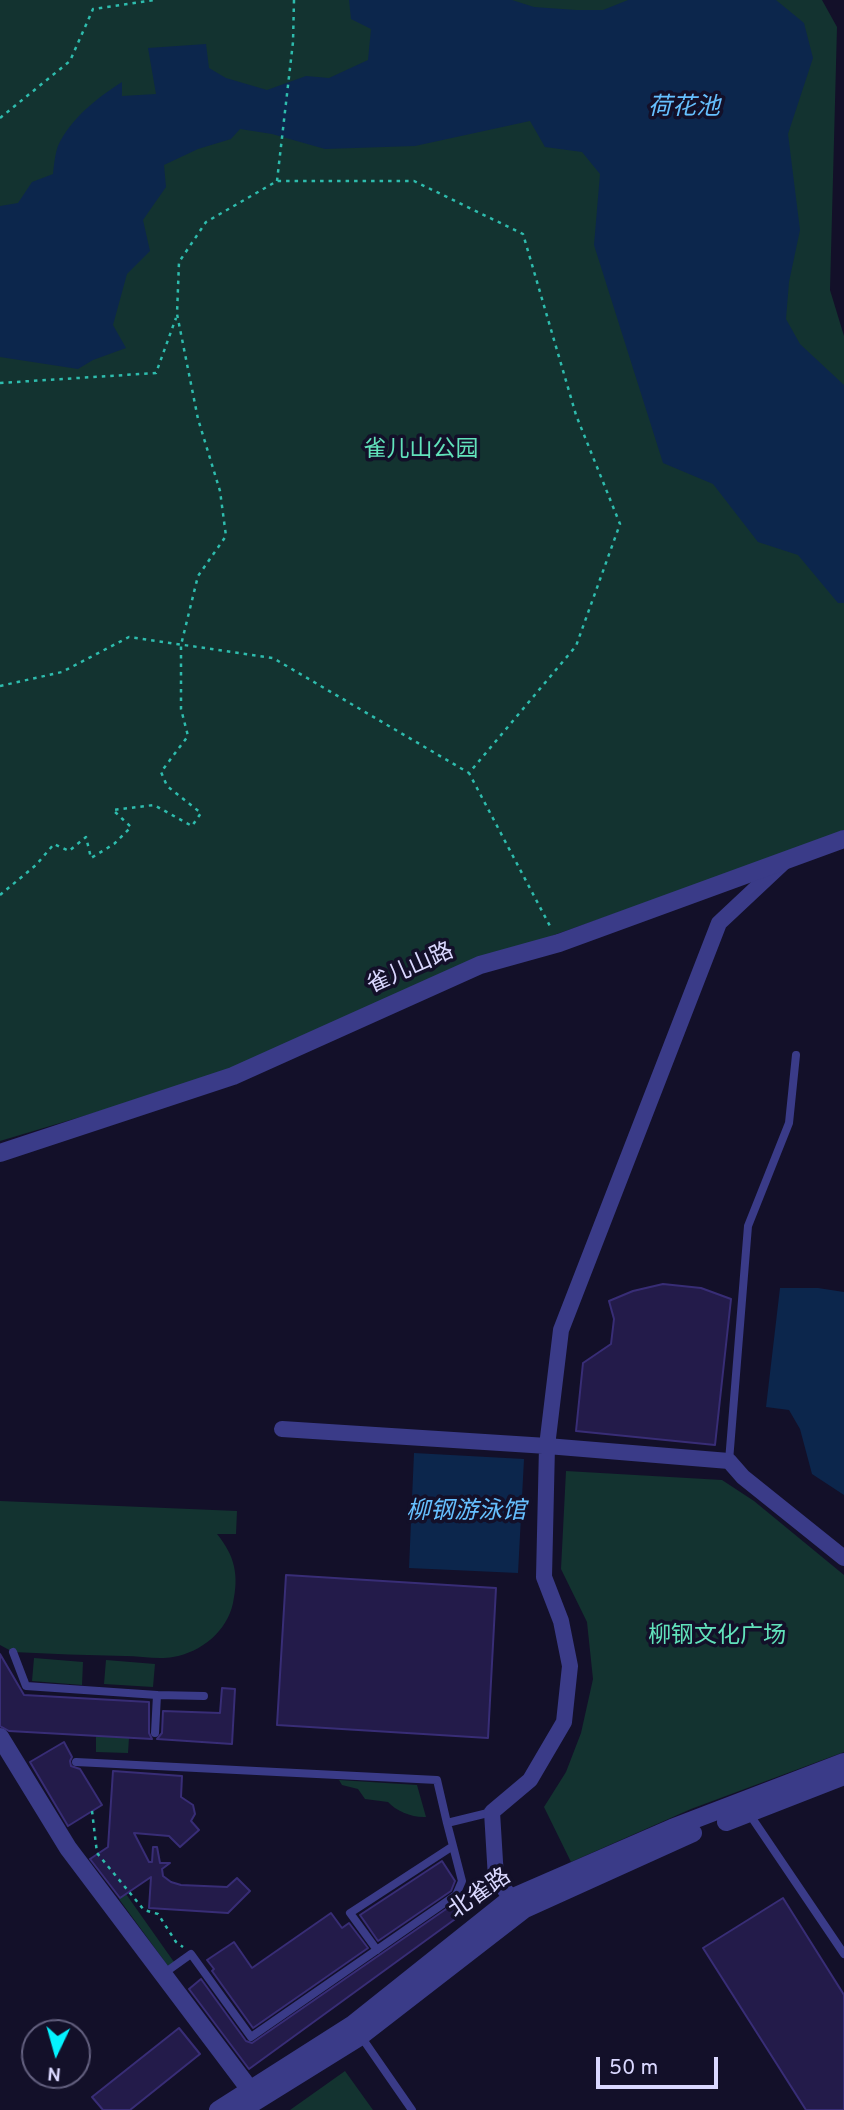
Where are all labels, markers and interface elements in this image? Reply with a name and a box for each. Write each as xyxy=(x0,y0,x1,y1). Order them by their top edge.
water label: 荷花池 xyxy=(648,95,720,123)
park label: 雀儿山公园 xyxy=(364,437,478,465)
street label: 雀儿山路 xyxy=(363,939,459,1001)
water label: 柳钢游泳馆 xyxy=(406,1499,526,1527)
park label: 柳钢文化广场 xyxy=(648,1623,786,1651)
street label: 北雀路 xyxy=(445,1864,517,1926)
north arrow xyxy=(21,2019,91,2089)
scale bar xyxy=(599,2044,722,2088)
text: 50 m xyxy=(609,2055,658,2082)
text: N xyxy=(46,2060,62,2085)

